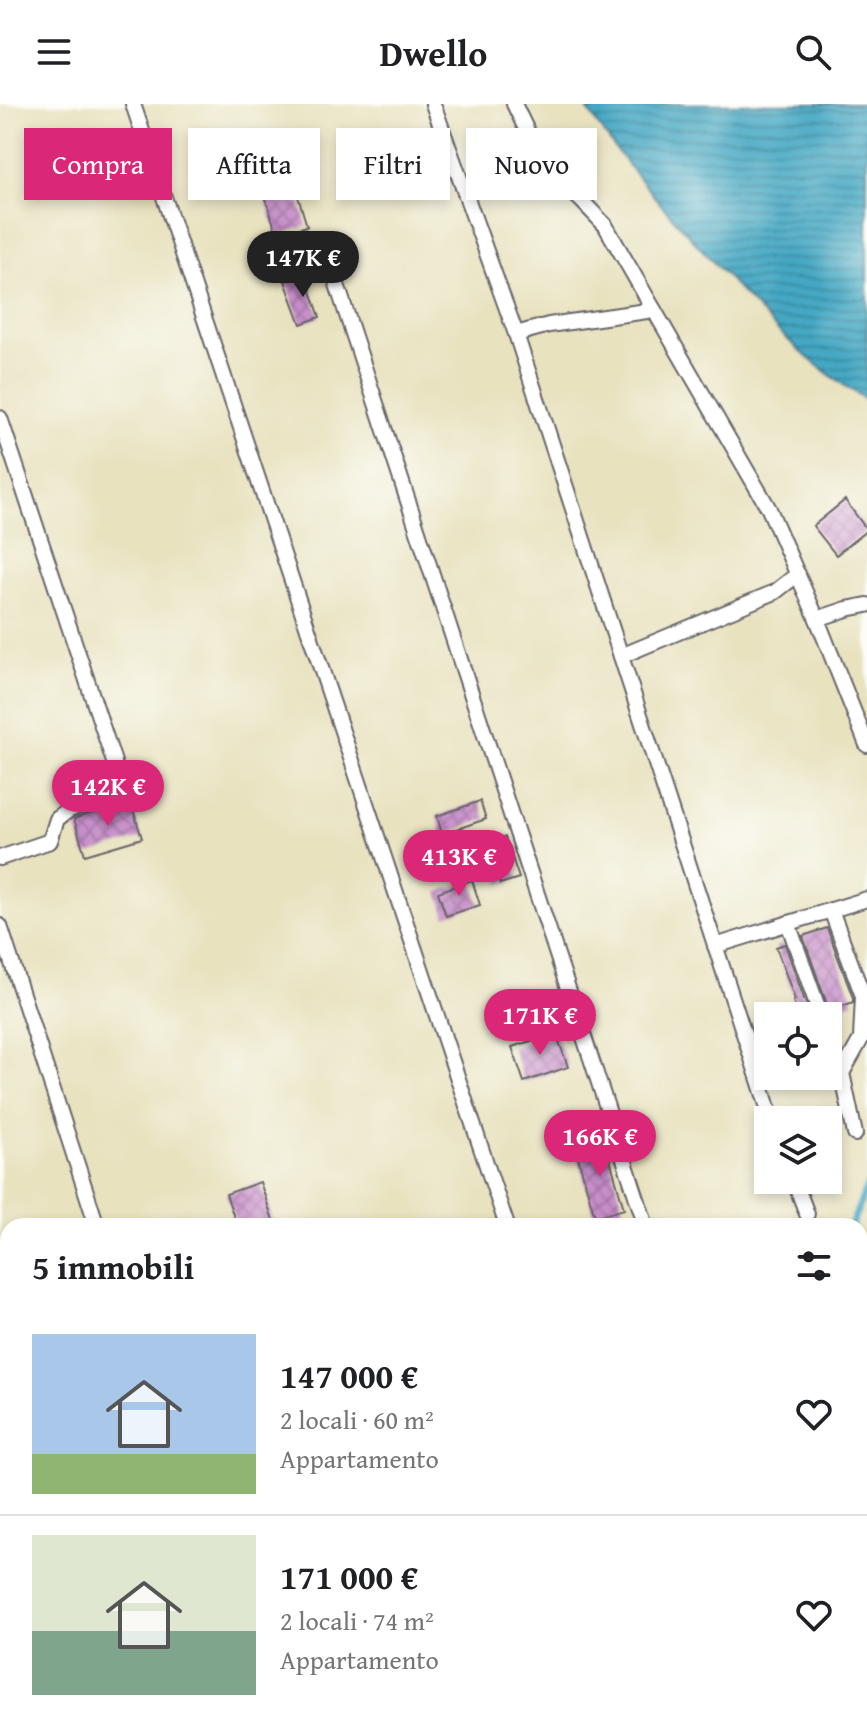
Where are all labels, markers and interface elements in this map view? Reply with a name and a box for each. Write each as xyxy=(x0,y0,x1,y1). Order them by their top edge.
text: Dwello xyxy=(380,26,487,79)
icon: menu xyxy=(32,30,76,74)
icon: search xyxy=(791,30,835,74)
chip: Compra xyxy=(24,128,172,200)
chip: Affitta xyxy=(188,128,320,200)
chip: Filtri xyxy=(336,128,450,200)
chip: Nuovo xyxy=(466,128,597,200)
pin: 147K € xyxy=(238,231,368,299)
text: 147K € xyxy=(265,237,341,276)
pin: 142K € xyxy=(43,760,173,828)
text: 142K € xyxy=(70,766,146,805)
pin: 413K € xyxy=(394,830,524,898)
text: 413K € xyxy=(421,836,497,875)
pin: 171K € xyxy=(475,989,605,1057)
text: 171K € xyxy=(502,995,578,1034)
map controls xyxy=(754,1002,842,1194)
button: locate xyxy=(754,1002,842,1090)
button: layers xyxy=(754,1106,842,1194)
pin: 166K € xyxy=(535,1110,665,1178)
text: 166K € xyxy=(562,1116,638,1155)
text: 5 immobili xyxy=(32,1242,194,1291)
icon: filters xyxy=(792,1244,836,1288)
text: 147 000 € xyxy=(280,1351,418,1400)
icon: home xyxy=(96,1366,192,1462)
icon: heart xyxy=(792,1392,836,1436)
text: 2 locali · 60 m² xyxy=(280,1400,434,1439)
text: Appartamento xyxy=(280,1439,439,1478)
text: 171 000 € xyxy=(280,1552,418,1601)
icon: home xyxy=(96,1567,192,1663)
icon: heart xyxy=(792,1593,836,1637)
text: 2 locali · 74 m² xyxy=(280,1601,434,1640)
text: Appartamento xyxy=(280,1640,439,1679)

